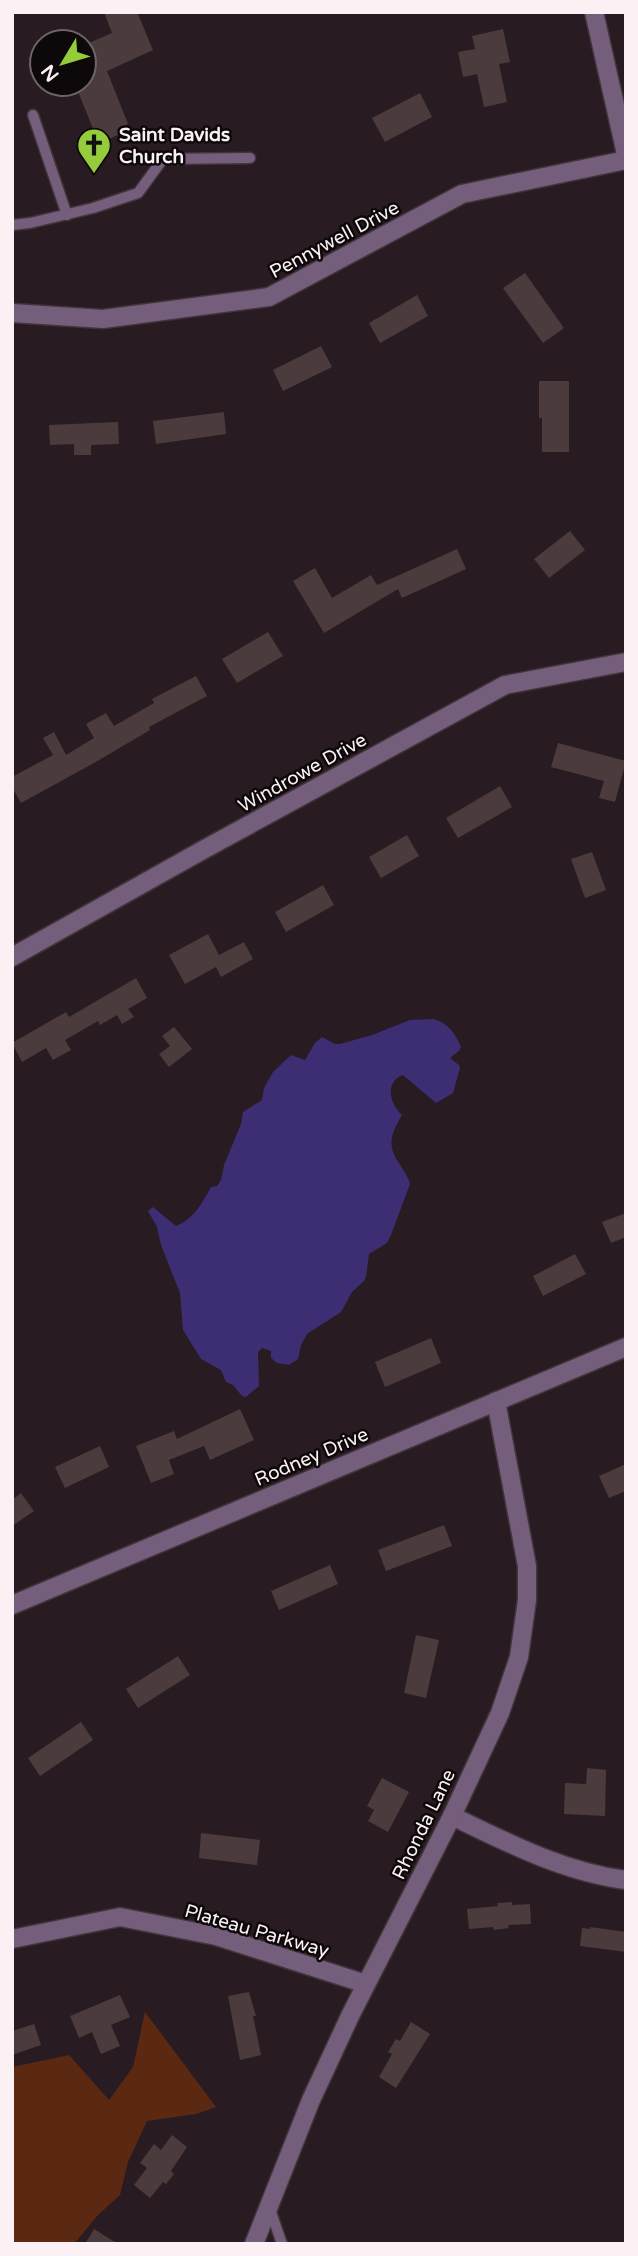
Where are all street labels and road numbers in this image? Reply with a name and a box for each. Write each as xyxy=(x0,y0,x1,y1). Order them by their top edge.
street label: Pennywell Drive xyxy=(266,197,403,283)
street label: Windrowe Drive xyxy=(235,729,370,817)
street label: Rodney Drive xyxy=(251,1423,371,1491)
street label: Rhonda Lane xyxy=(388,1766,460,1883)
street label: Plateau Parkway xyxy=(182,1900,331,1962)

